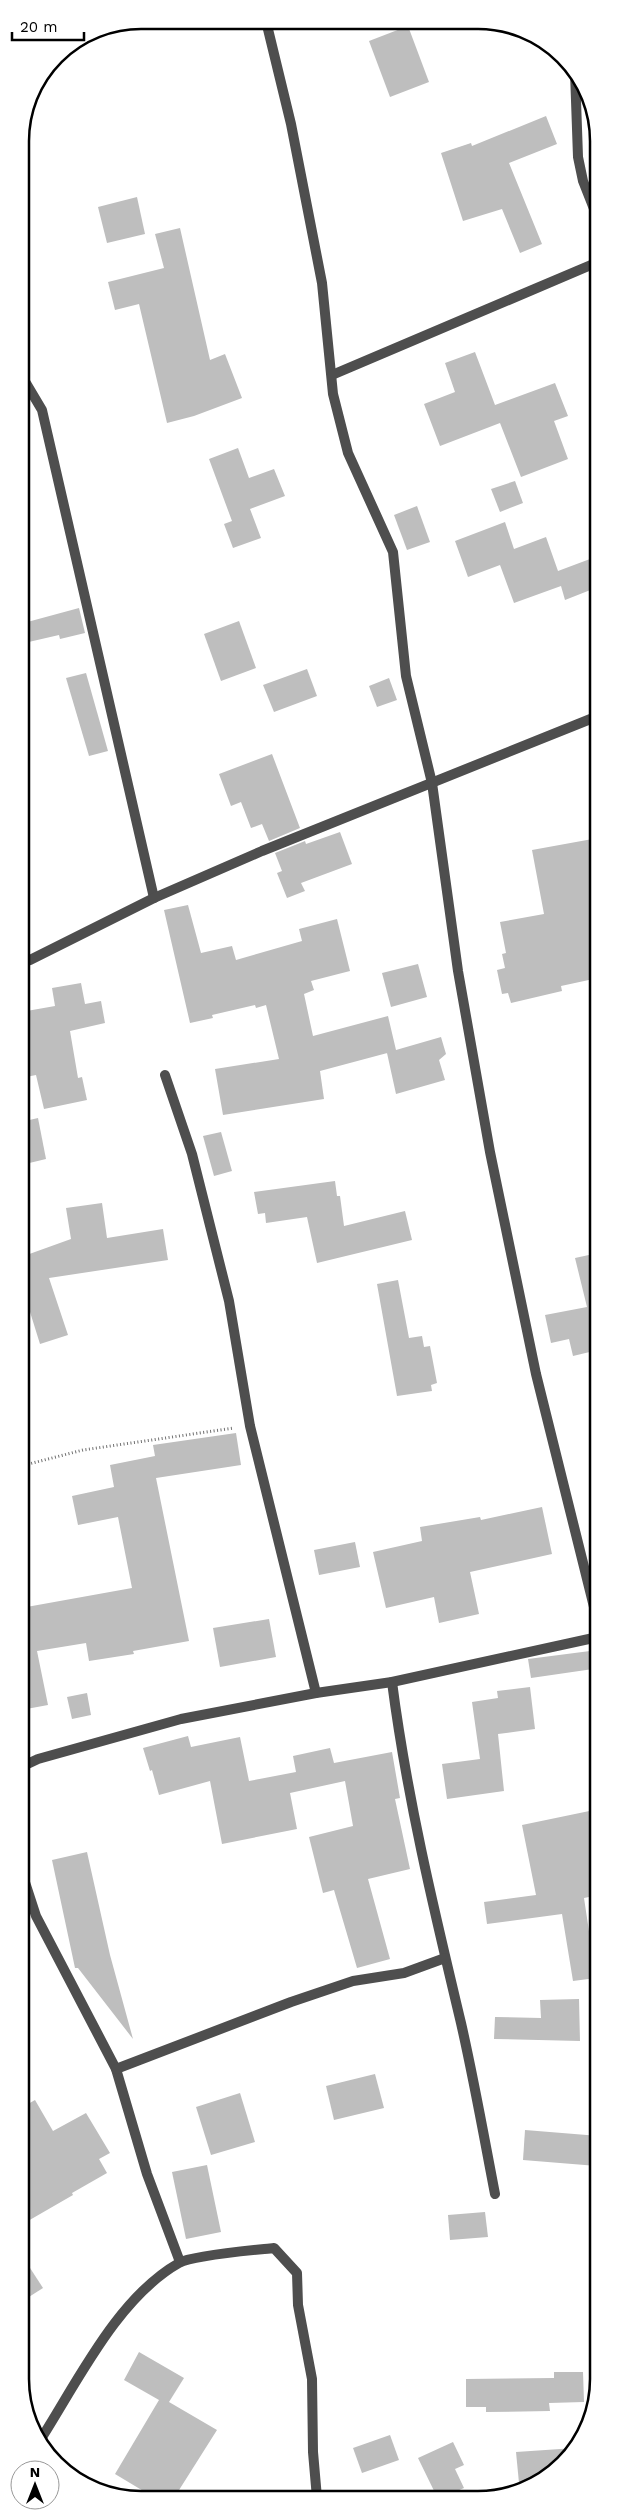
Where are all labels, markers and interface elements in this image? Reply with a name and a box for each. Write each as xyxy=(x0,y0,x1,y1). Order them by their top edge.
scale bar xyxy=(12,10,85,42)
text: 20 m xyxy=(20,18,58,36)
north arrow xyxy=(10,2460,60,2510)
text: N xyxy=(30,2464,40,2480)

